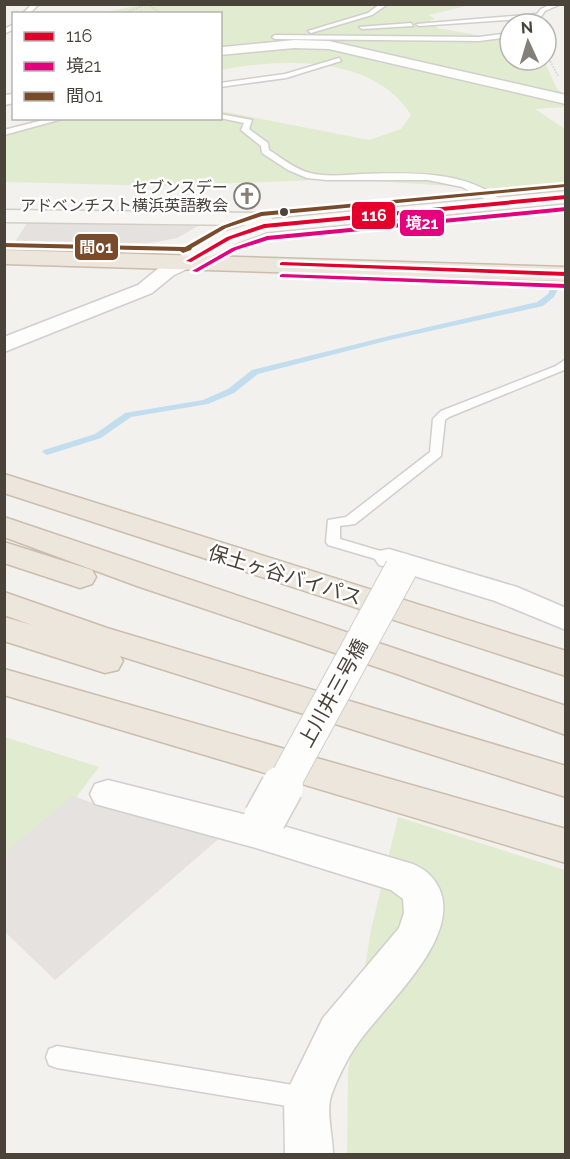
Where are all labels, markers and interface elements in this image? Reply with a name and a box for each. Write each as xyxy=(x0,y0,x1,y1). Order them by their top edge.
legend xyxy=(12,12,222,120)
north arrow xyxy=(498,12,558,72)
text: N xyxy=(520,18,534,37)
text: 116 xyxy=(66,25,92,46)
text: 境21 xyxy=(66,55,101,76)
text: 間01 xyxy=(66,85,103,106)
place label: セブンスデー アドベンチスト横浜英語教会 xyxy=(20,178,228,215)
church icon: セブンスデー アドベンチスト横浜英語教会 xyxy=(232,181,262,211)
line badge: 116 xyxy=(351,201,396,230)
unlabelled marker xyxy=(278,206,290,218)
text: 116 xyxy=(361,206,387,225)
line badge: 境21 xyxy=(399,209,445,237)
text: 境21 xyxy=(406,214,439,233)
line badge: 間01 xyxy=(74,233,119,261)
text: 間01 xyxy=(79,238,113,257)
street label: 保土ヶ谷バイパス xyxy=(205,540,365,610)
street label: 上川井三号橋 xyxy=(293,635,373,751)

